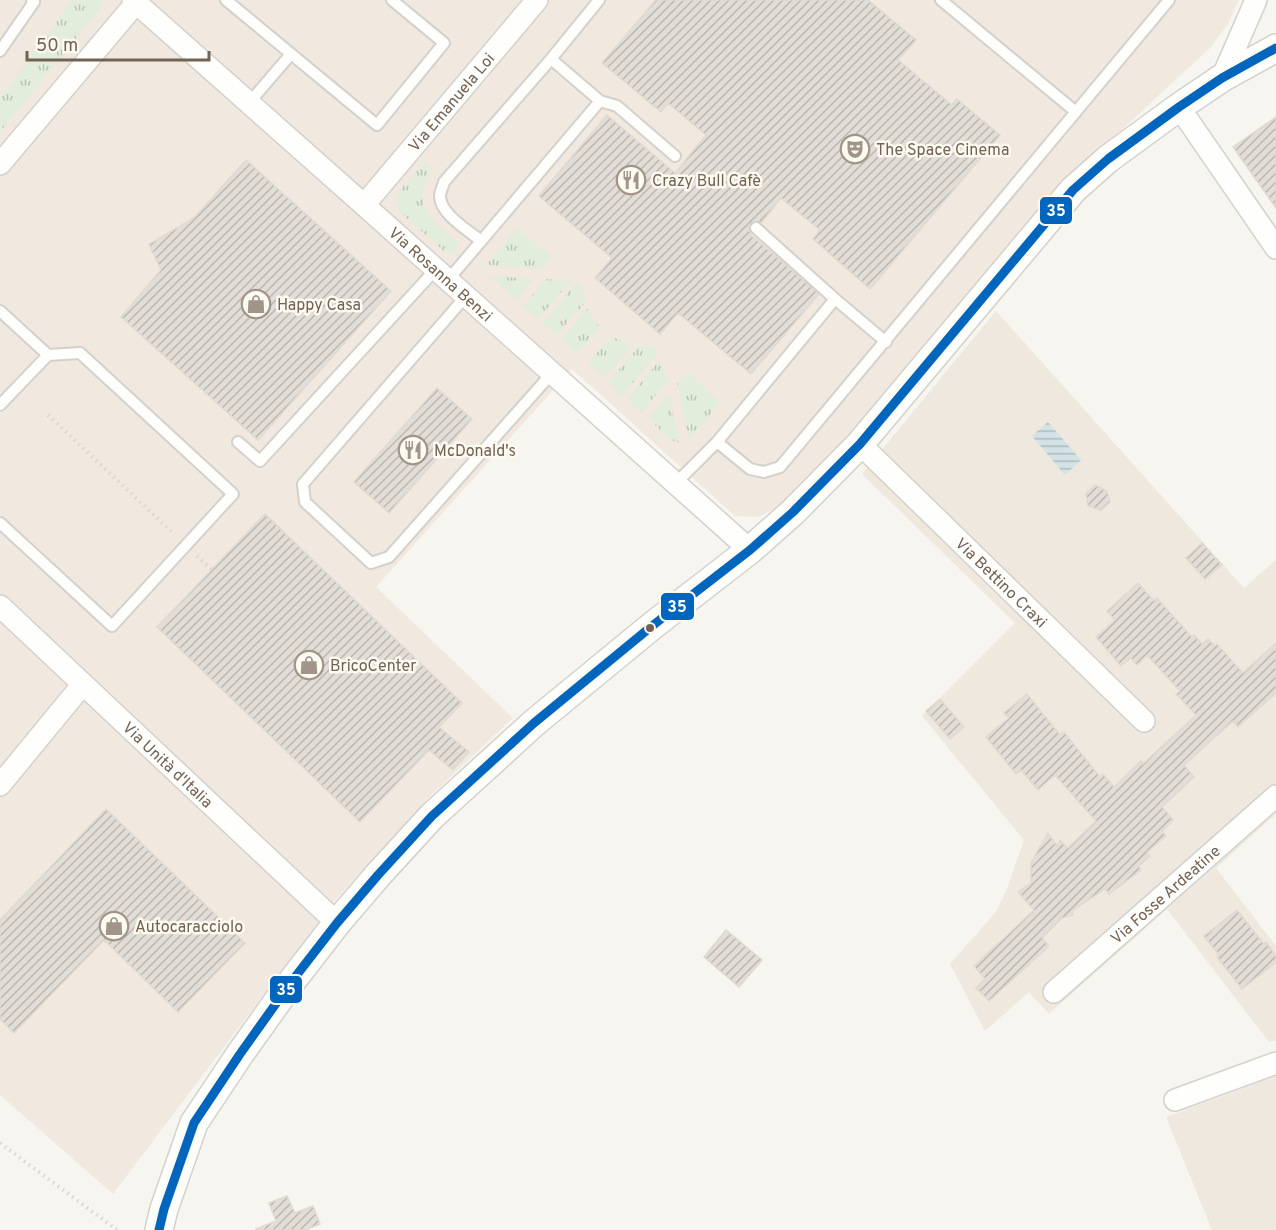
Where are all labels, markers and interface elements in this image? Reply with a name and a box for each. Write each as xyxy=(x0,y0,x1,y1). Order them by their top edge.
scale bar xyxy=(27,24,208,62)
text: 50 m xyxy=(36,35,78,58)
street label: Via Emanuela Loi xyxy=(405,50,500,157)
theatre icon: The Space Cinema xyxy=(839,133,871,165)
place label: The Space Cinema xyxy=(876,141,1009,161)
restaurant icon: Crazy Bull Cafè xyxy=(615,164,647,196)
place label: Crazy Bull Cafè xyxy=(652,172,761,192)
line badge: 35 xyxy=(1039,196,1073,225)
text: 35 xyxy=(1046,202,1066,222)
street label: Via Rosanna Benzi xyxy=(383,224,496,327)
shop icon: Happy Casa xyxy=(240,288,272,320)
place label: Happy Casa xyxy=(277,296,361,316)
restaurant icon: McDonald's xyxy=(397,434,429,466)
place label: McDonald's xyxy=(434,442,516,462)
street label: Via Bettino Craxi xyxy=(950,534,1051,633)
line badge: 35 xyxy=(660,592,695,621)
text: 35 xyxy=(667,598,687,618)
unlabelled marker xyxy=(644,622,656,634)
shop icon: BricoCenter xyxy=(293,649,325,681)
place label: BricoCenter xyxy=(330,657,416,677)
street label: Via Unità d'Italia xyxy=(117,718,216,813)
street label: Via Fosse Ardeatine xyxy=(1107,842,1225,949)
shop icon: Autocaracciolo xyxy=(98,910,130,942)
place label: Autocaracciolo xyxy=(135,918,243,938)
line badge: 35 xyxy=(269,975,303,1004)
text: 35 xyxy=(276,981,296,1001)

